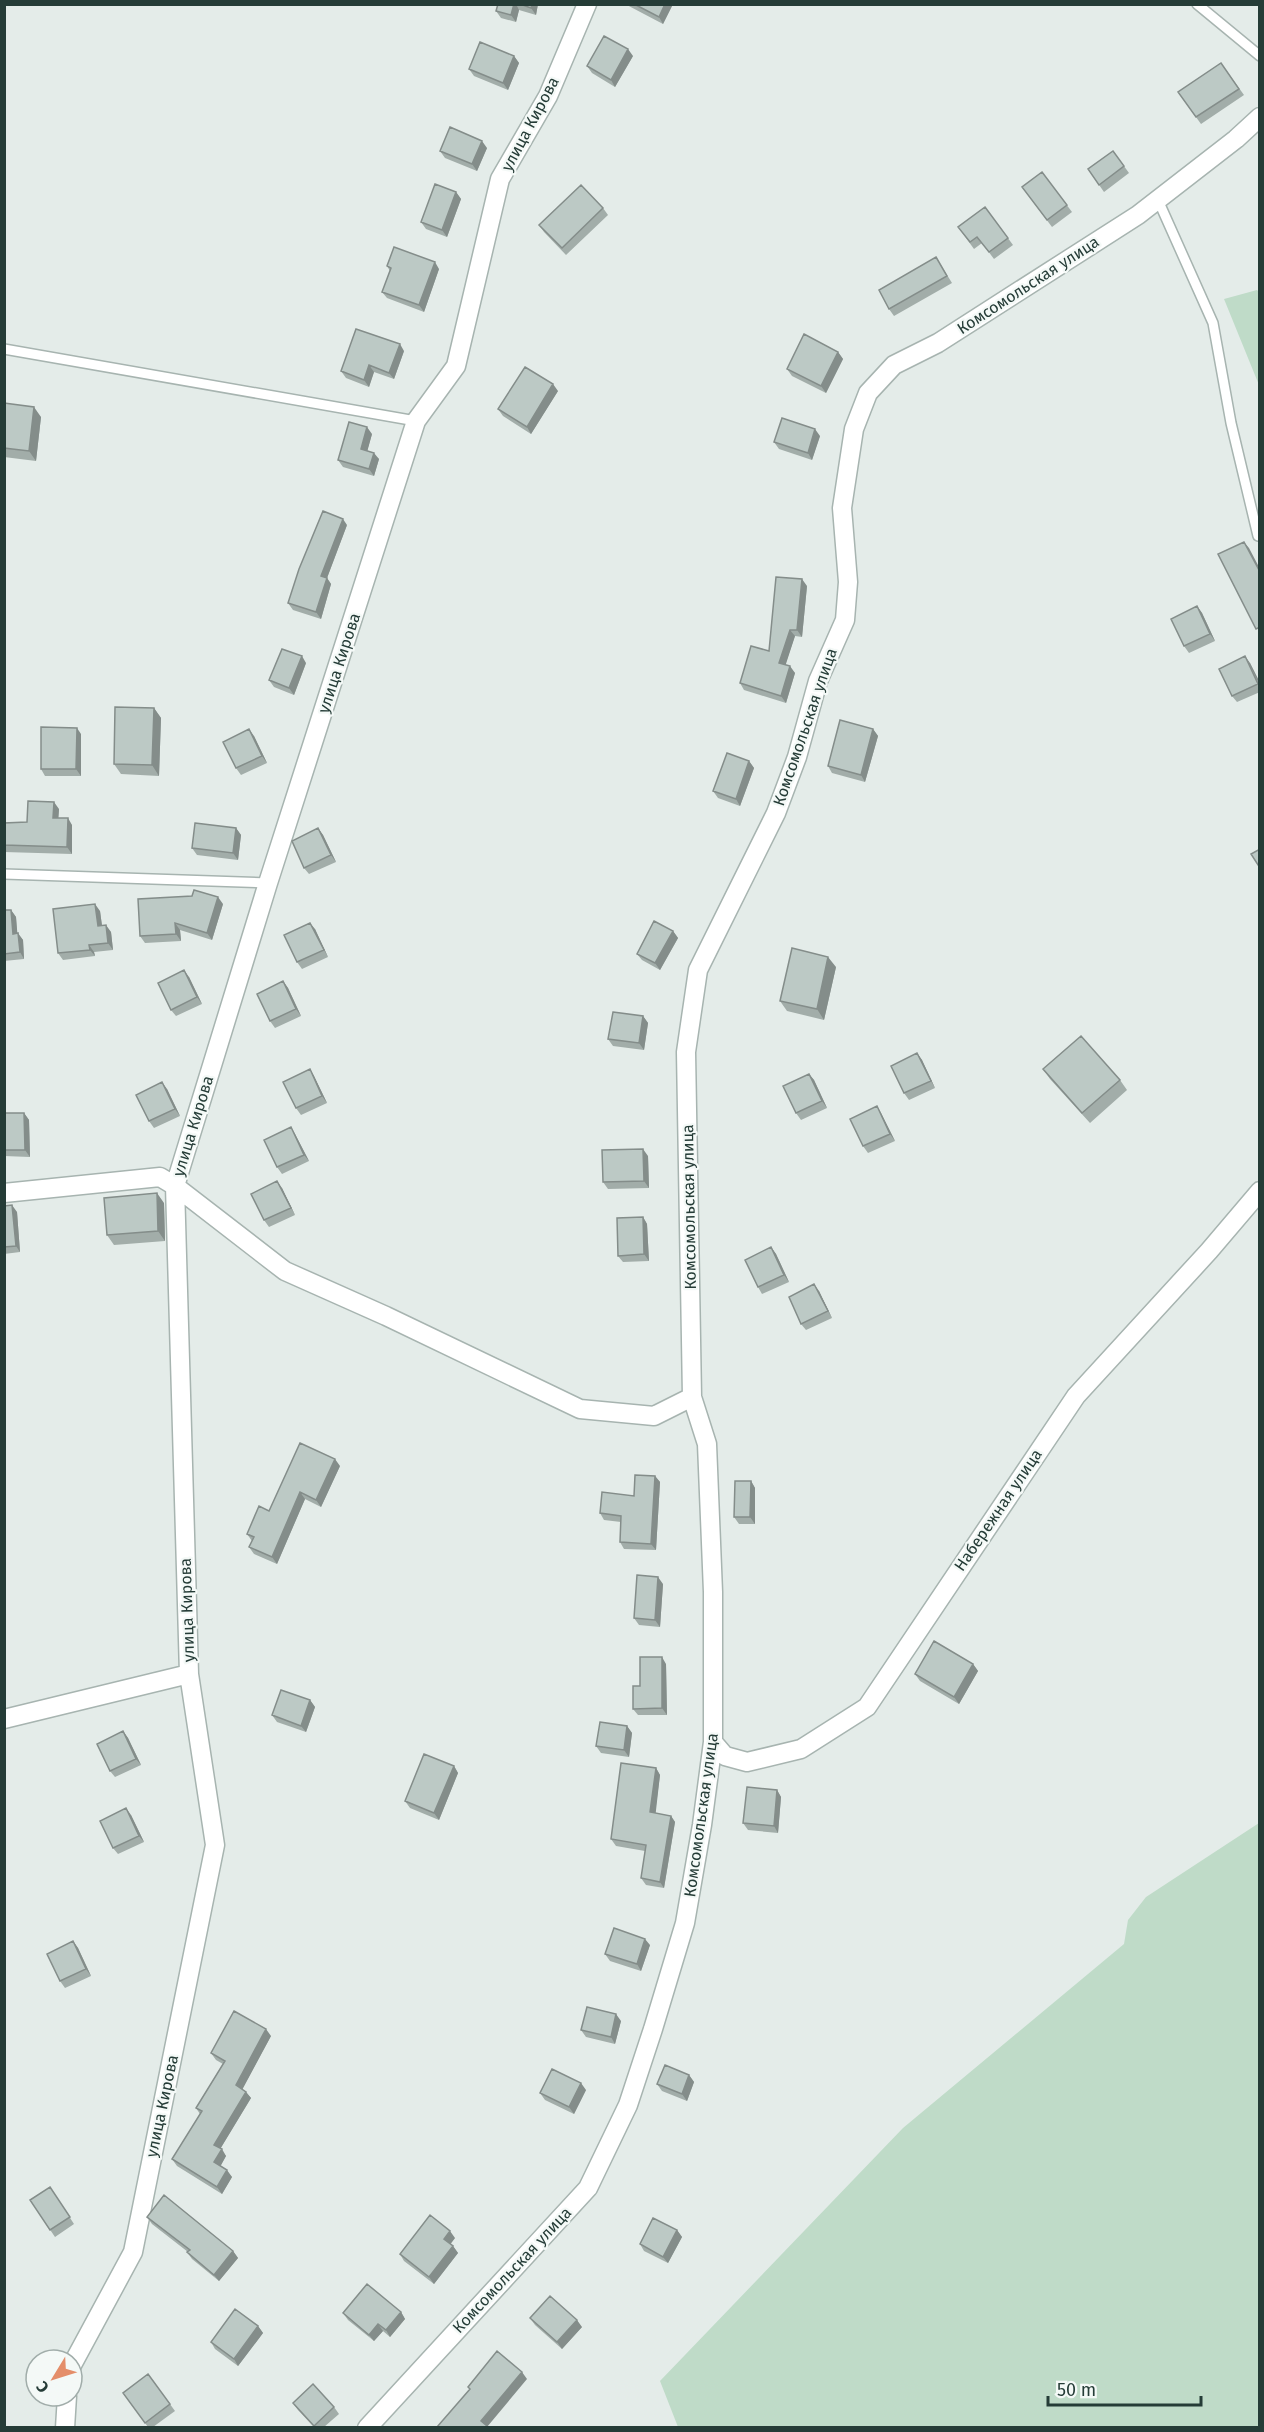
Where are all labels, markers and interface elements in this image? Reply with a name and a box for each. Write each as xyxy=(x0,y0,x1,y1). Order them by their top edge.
street label: улица Кирова xyxy=(497,74,563,174)
street label: Комсомольская улица xyxy=(953,232,1103,338)
street label: улица Кирова xyxy=(314,610,364,716)
street label: Комсомольская улица xyxy=(769,646,841,808)
street label: улица Кирова xyxy=(169,1073,217,1179)
street label: Комсомольская улица xyxy=(678,1124,700,1290)
street label: Набережная улица xyxy=(950,1445,1046,1575)
street label: улица Кирова xyxy=(176,1558,198,1662)
street label: Комсомольская улица xyxy=(680,1732,722,1898)
street label: улица Кирова xyxy=(142,2053,182,2159)
street label: Комсомольская улица xyxy=(449,2203,575,2337)
north arrow xyxy=(24,2348,84,2408)
scale bar xyxy=(1048,2369,1201,2407)
text: С xyxy=(32,2377,53,2396)
text: 50 m xyxy=(1057,2379,1096,2401)

